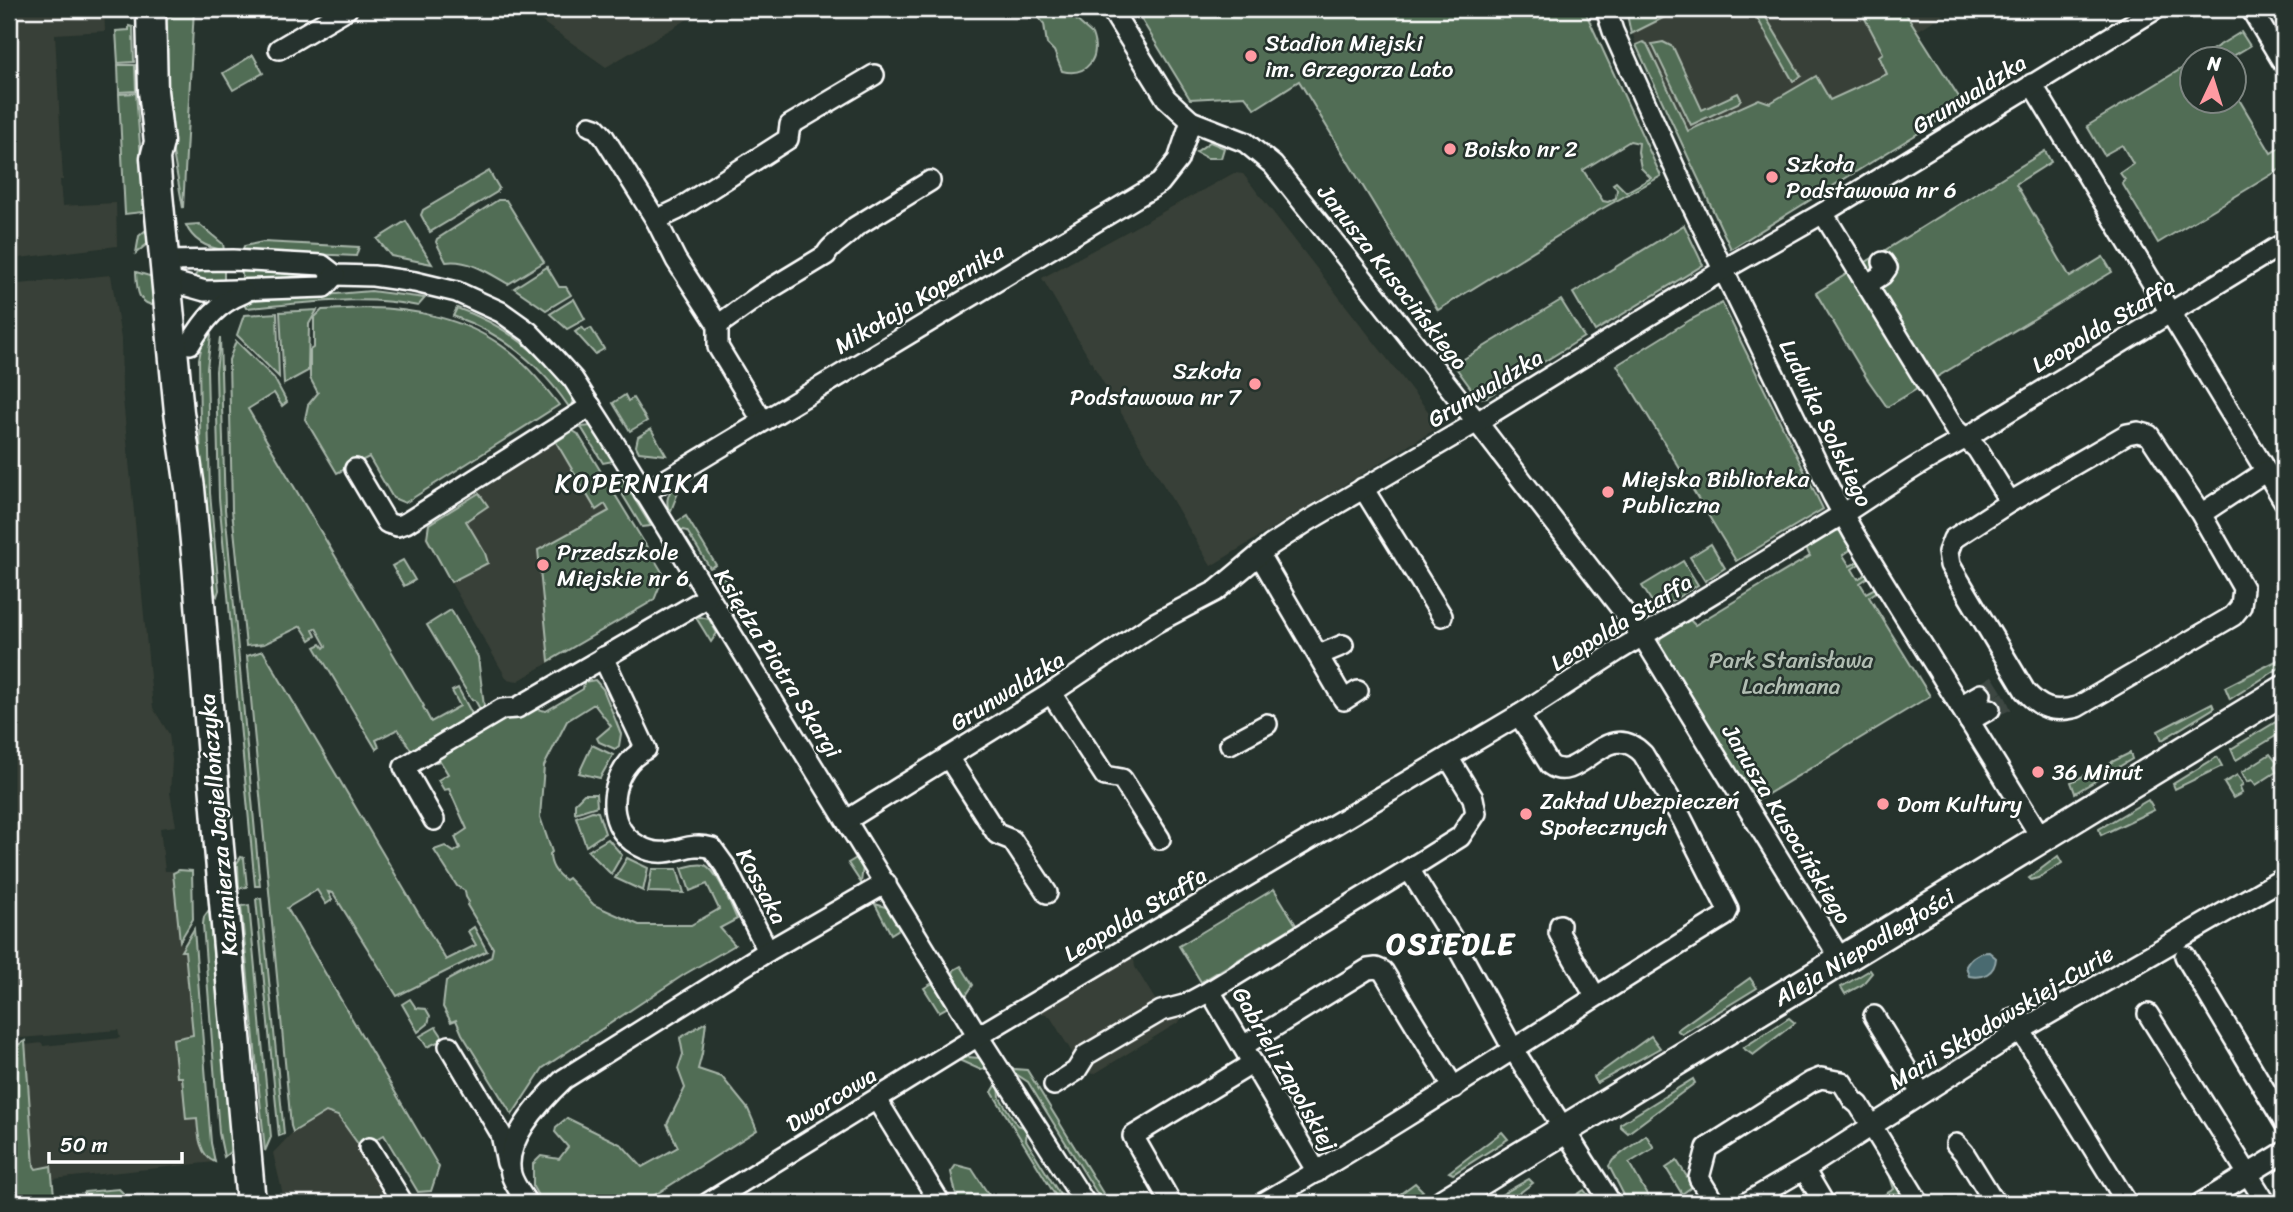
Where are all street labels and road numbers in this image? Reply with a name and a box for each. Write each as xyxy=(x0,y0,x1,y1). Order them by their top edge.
street label: Grunwaldzka xyxy=(1904,43,2035,146)
street label: Janusza Kusocińskiego xyxy=(1306,174,1479,380)
street label: Mikołaja Kopernika xyxy=(826,231,1013,366)
street label: Leopolda Staffa xyxy=(2023,266,2184,385)
street label: Ludwika Solskiego xyxy=(1767,332,1884,515)
street label: Grunwaldzka xyxy=(1419,337,1552,439)
street label: Księdza Piotra Skargi xyxy=(702,560,853,767)
street label: Leopolda Staffa xyxy=(1542,562,1701,683)
street label: Grunwaldzka xyxy=(942,640,1073,743)
street label: Kazimierza Jagiellończyka xyxy=(187,692,250,958)
street label: Janusza Kusocińskiego xyxy=(1710,715,1863,932)
street label: Kossaka xyxy=(724,840,799,933)
street label: Leopolda Staffa xyxy=(1055,855,1216,974)
street label: Aleja Niepodległości xyxy=(1765,877,1963,1018)
street label: Marii Skłodowskiej-Curie xyxy=(1880,933,2122,1101)
street label: Gabrieli Zapolskiej xyxy=(1220,979,1349,1160)
street label: Dworcowa xyxy=(777,1055,885,1144)

